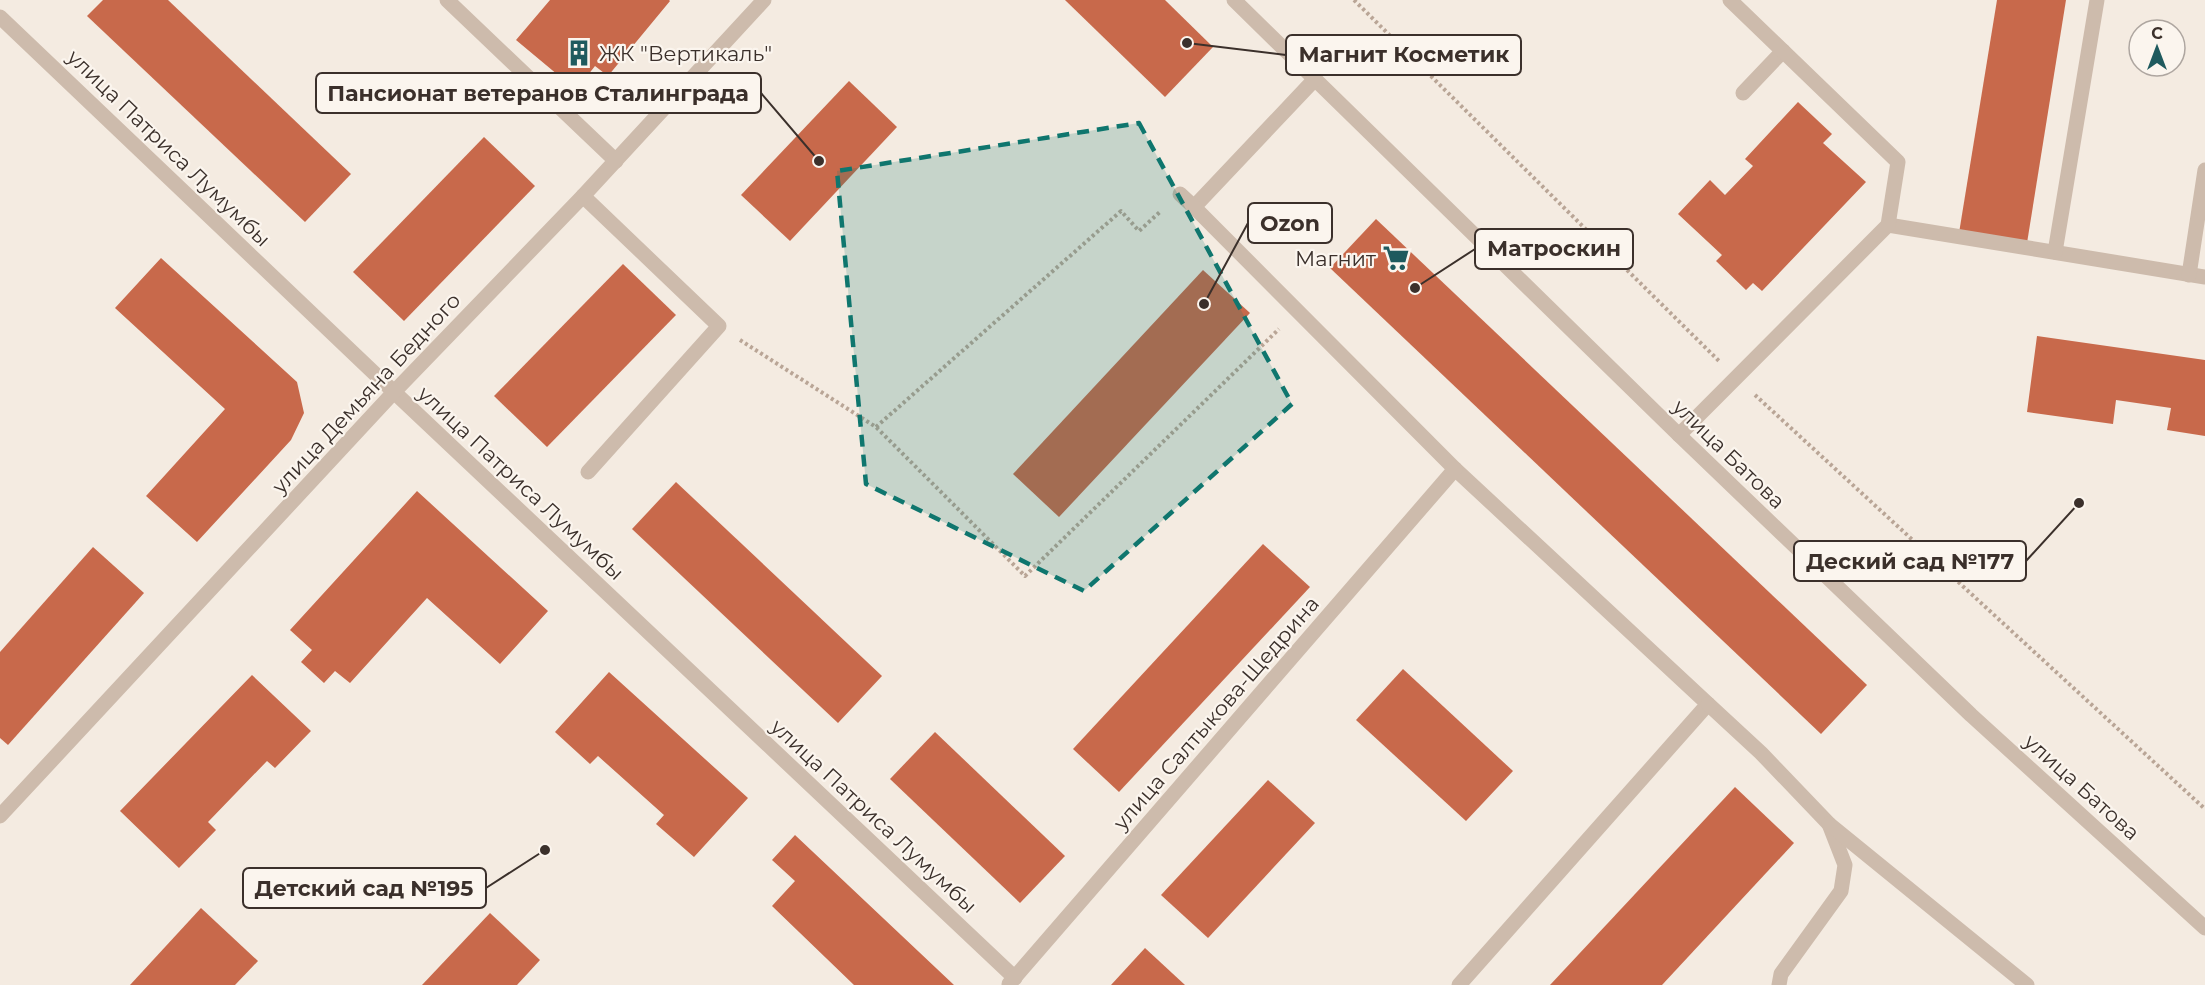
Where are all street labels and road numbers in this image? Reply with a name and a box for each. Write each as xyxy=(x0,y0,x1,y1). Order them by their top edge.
street label: улица Патриса Лумумбы xyxy=(62,44,276,252)
street label: улица Демьяна Бедного xyxy=(266,288,465,499)
street label: улица Патриса Лумумбы xyxy=(412,380,629,585)
street label: улица Батова xyxy=(1667,393,1790,514)
street label: улица Салтыкова-Щедрина xyxy=(1107,591,1324,836)
street label: улица Патриса Лумумбы xyxy=(765,713,982,918)
street label: улица Батова xyxy=(2019,728,2145,845)

